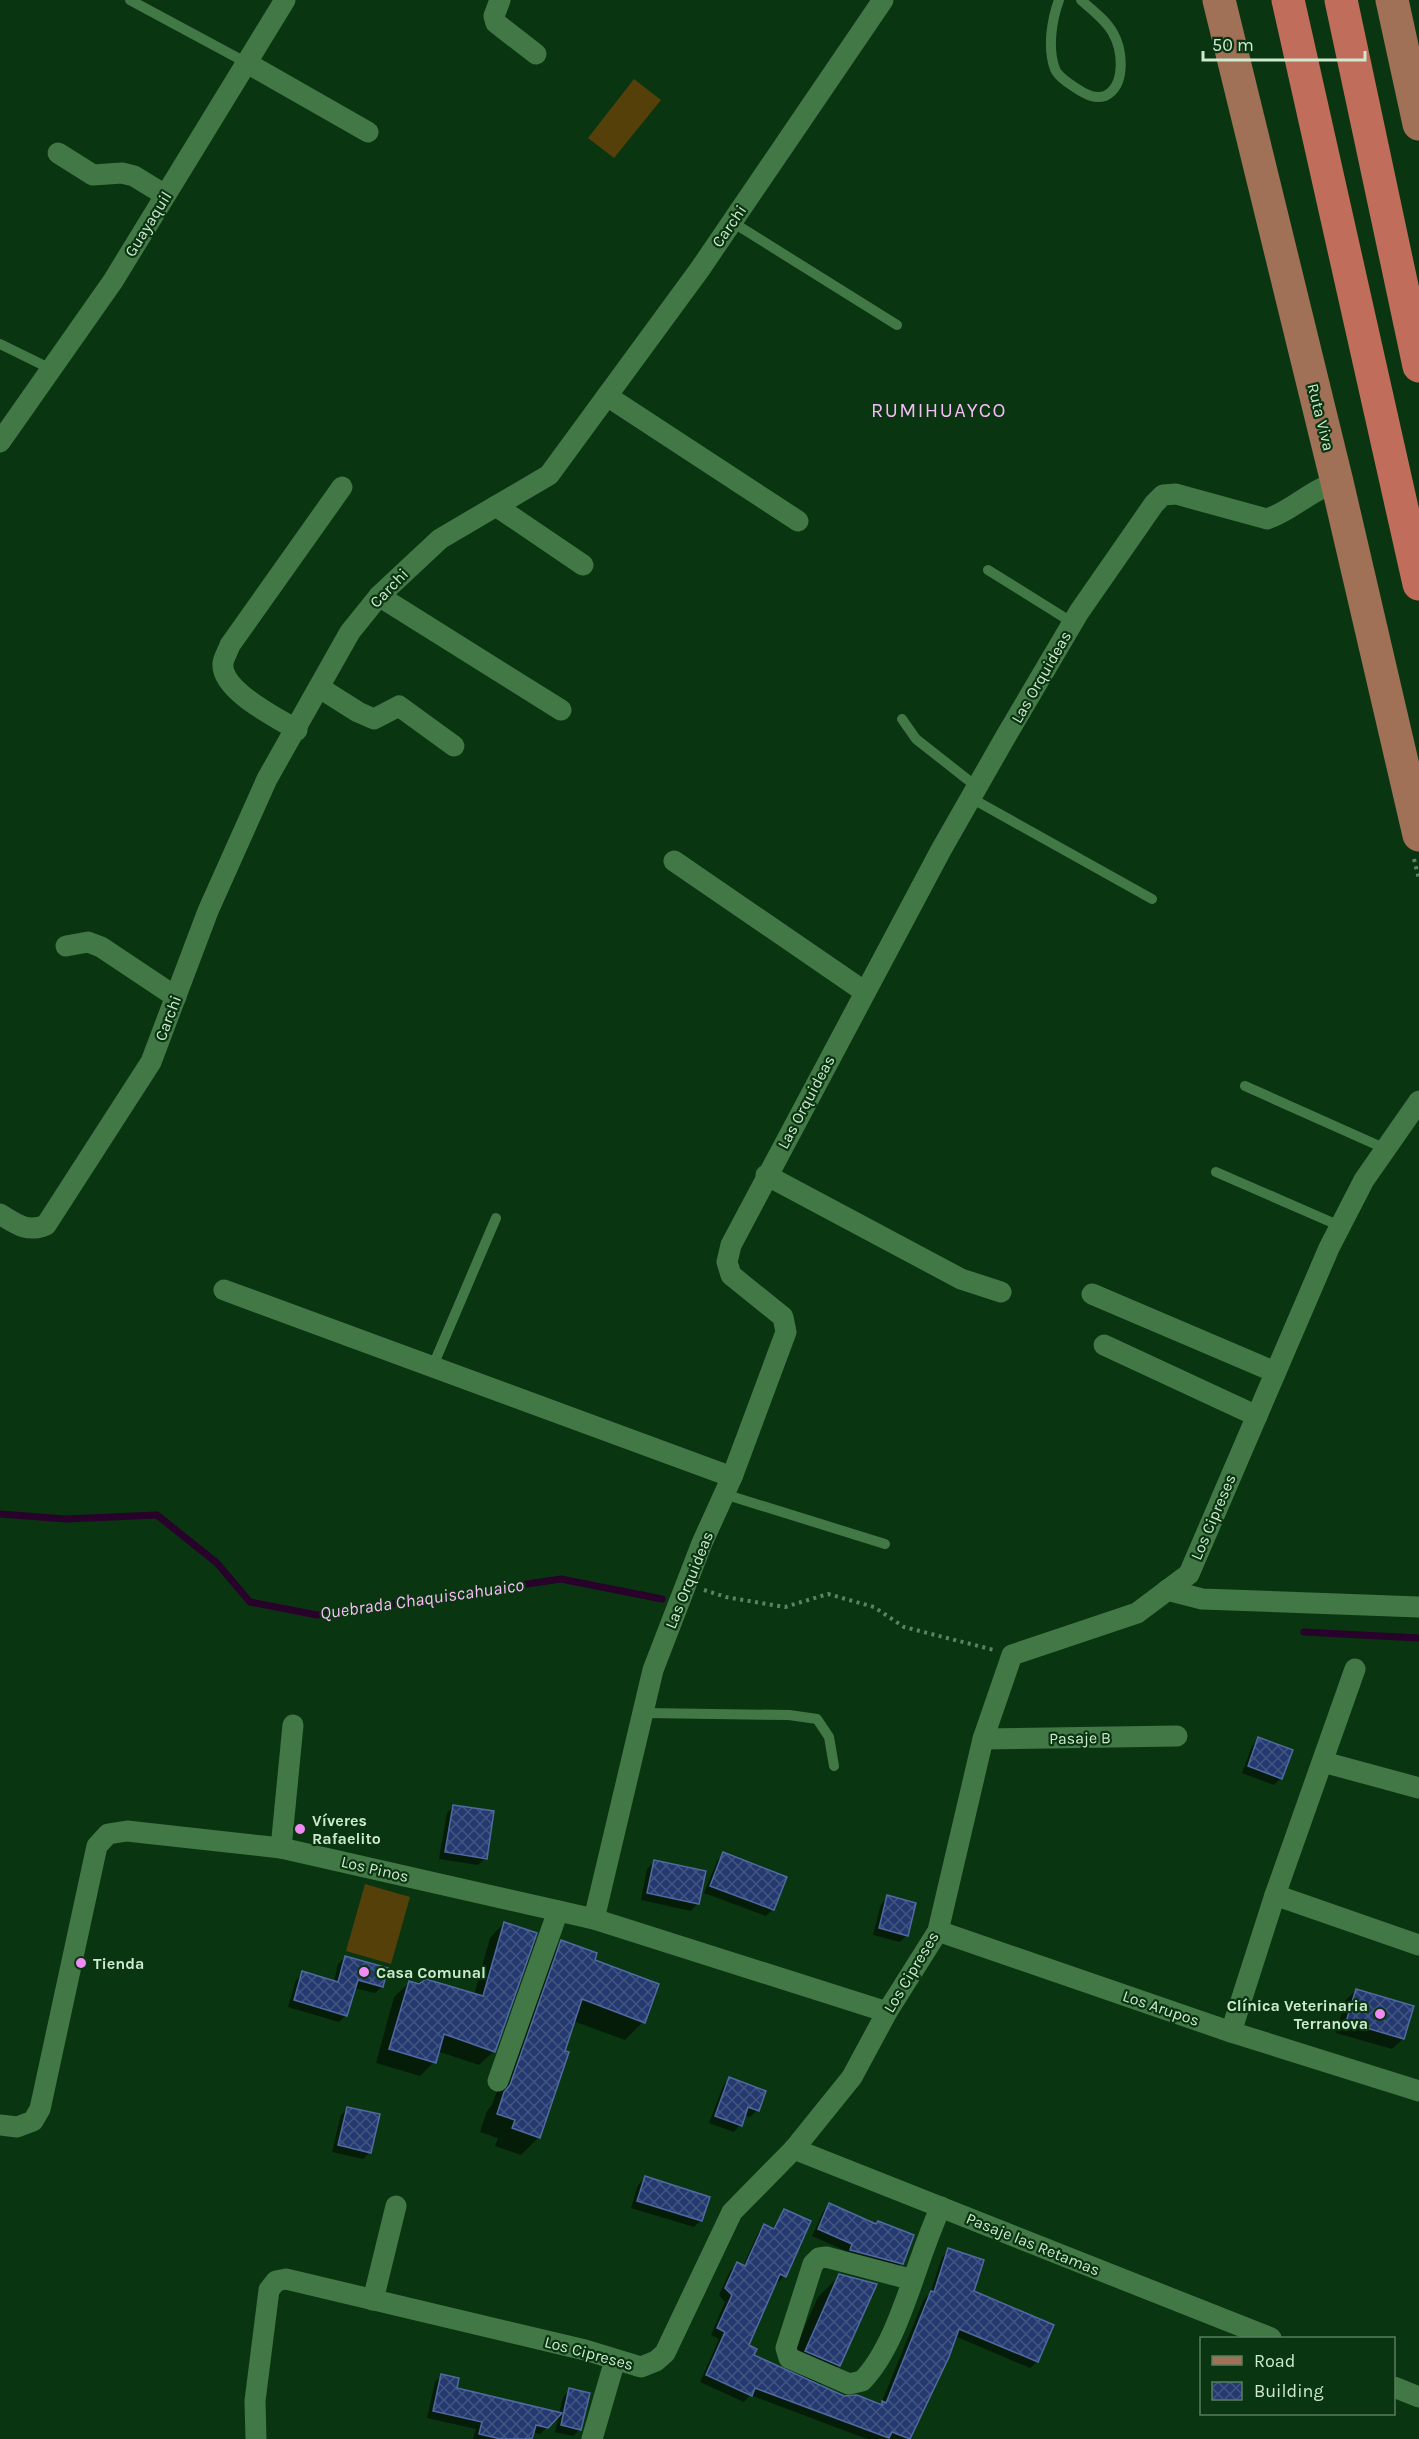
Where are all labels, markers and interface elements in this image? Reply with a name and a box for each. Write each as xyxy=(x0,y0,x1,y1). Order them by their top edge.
scale bar xyxy=(1203,24,1365,62)
text: 50 m xyxy=(1212,34,1254,56)
street label: Guayaquil xyxy=(121,188,175,260)
street label: Carchi xyxy=(708,201,750,251)
street label: Ruta Viva xyxy=(1303,381,1339,453)
district label: RUMIHUAYCO xyxy=(871,399,1007,422)
street label: Carchi xyxy=(366,564,412,612)
street label: Las Orquideas xyxy=(1007,628,1075,726)
street label: Carchi xyxy=(151,993,185,1043)
street label: Las Orquideas xyxy=(773,1052,839,1152)
street label: Los Cipreses xyxy=(1186,1471,1240,1563)
street label: Las Orquideas xyxy=(661,1529,717,1631)
water label: Quebrada Chaquiscahuaico xyxy=(319,1574,525,1624)
street label: Pasaje B xyxy=(1049,1728,1111,1748)
place label: Víveres Rafaelito xyxy=(312,1811,381,1848)
marker: Víveres Rafaelito xyxy=(293,1822,307,1836)
street label: Los Pinos xyxy=(339,1852,411,1886)
street label: Los Cipreses xyxy=(879,1928,943,2016)
place label: Tienda xyxy=(93,1954,144,1973)
marker: Tienda xyxy=(74,1956,88,1970)
place label: Casa Comunal xyxy=(376,1963,486,1982)
marker: Casa Comunal xyxy=(357,1965,371,1979)
street label: Los Arupos xyxy=(1120,1986,1202,2030)
place label: Clínica Veterinaria Terranova xyxy=(1227,1996,1368,2033)
marker: Clínica Veterinaria Terranova xyxy=(1373,2007,1387,2021)
street label: Pasaje las Retamas xyxy=(963,2209,1103,2279)
street label: Los Cipreses xyxy=(542,2332,636,2374)
legend xyxy=(1200,2337,1395,2415)
text: Road xyxy=(1254,2350,1295,2372)
text: Building xyxy=(1254,2380,1324,2402)

